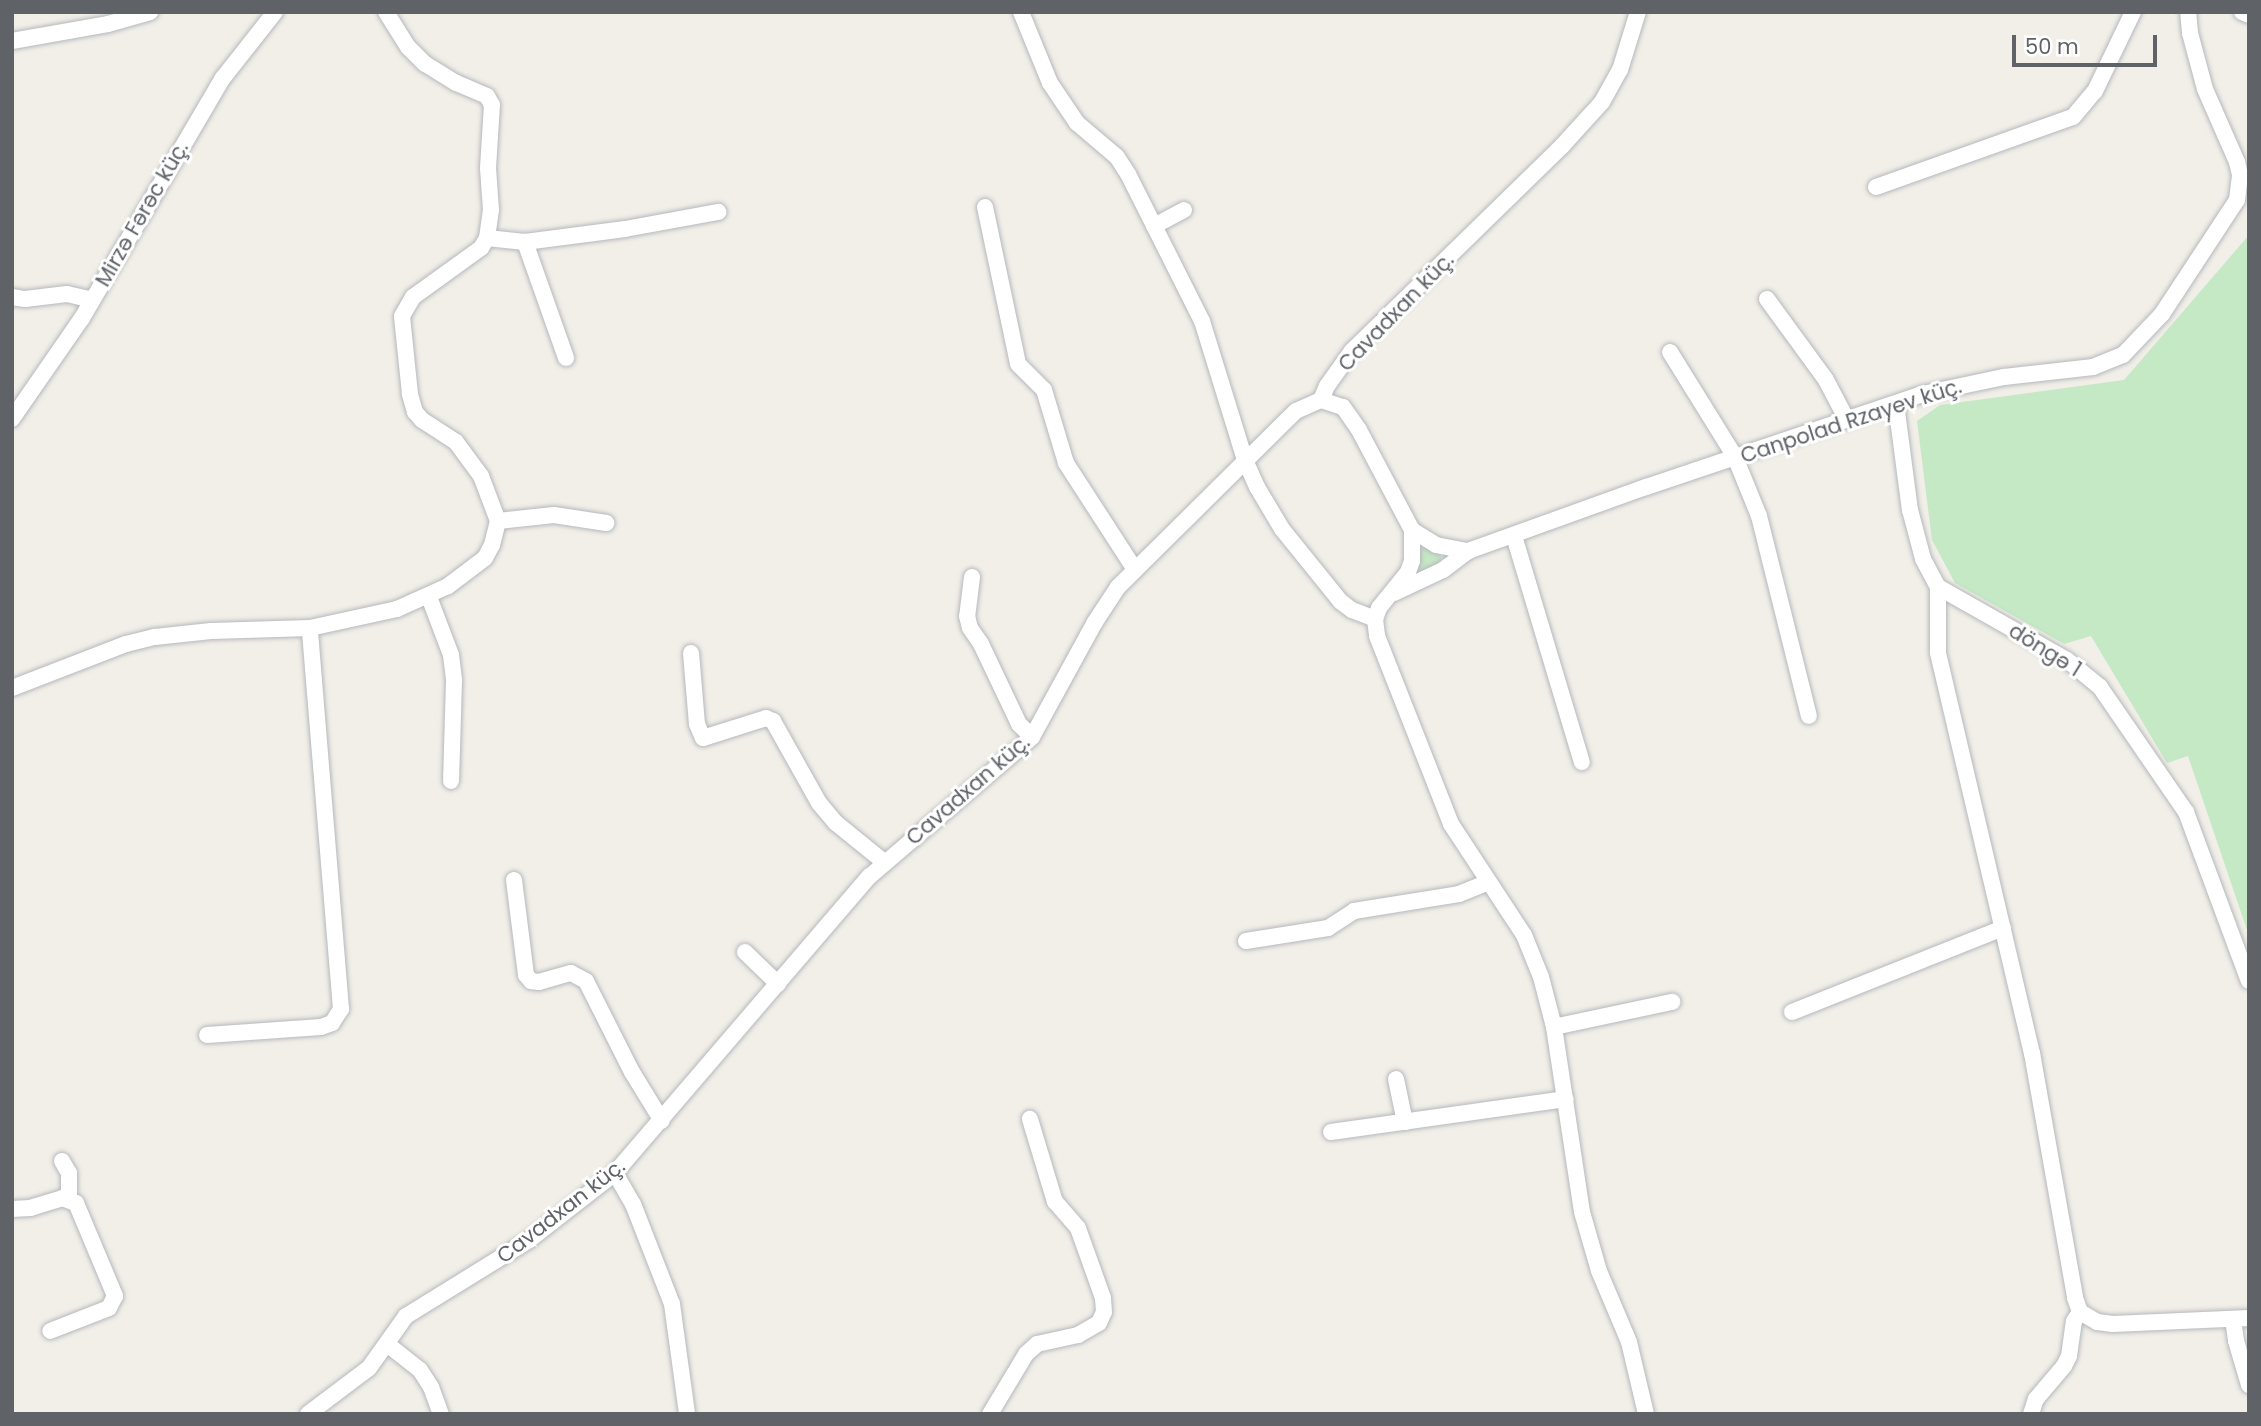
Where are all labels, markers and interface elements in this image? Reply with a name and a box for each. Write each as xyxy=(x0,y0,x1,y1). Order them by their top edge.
scale bar xyxy=(2016,21,2161,65)
text: 50 m xyxy=(2025,32,2079,61)
street label: Mirzə Fərəc küç. xyxy=(90,137,194,291)
street label: Cavadxan küç. xyxy=(1333,247,1459,377)
street label: Canpolad Rzayev küç. xyxy=(1737,373,1965,469)
street label: döngə 1 xyxy=(2004,618,2086,682)
street label: Cavadxan küç. xyxy=(901,730,1035,850)
street label: Cavadxan küç. xyxy=(492,1153,630,1269)

